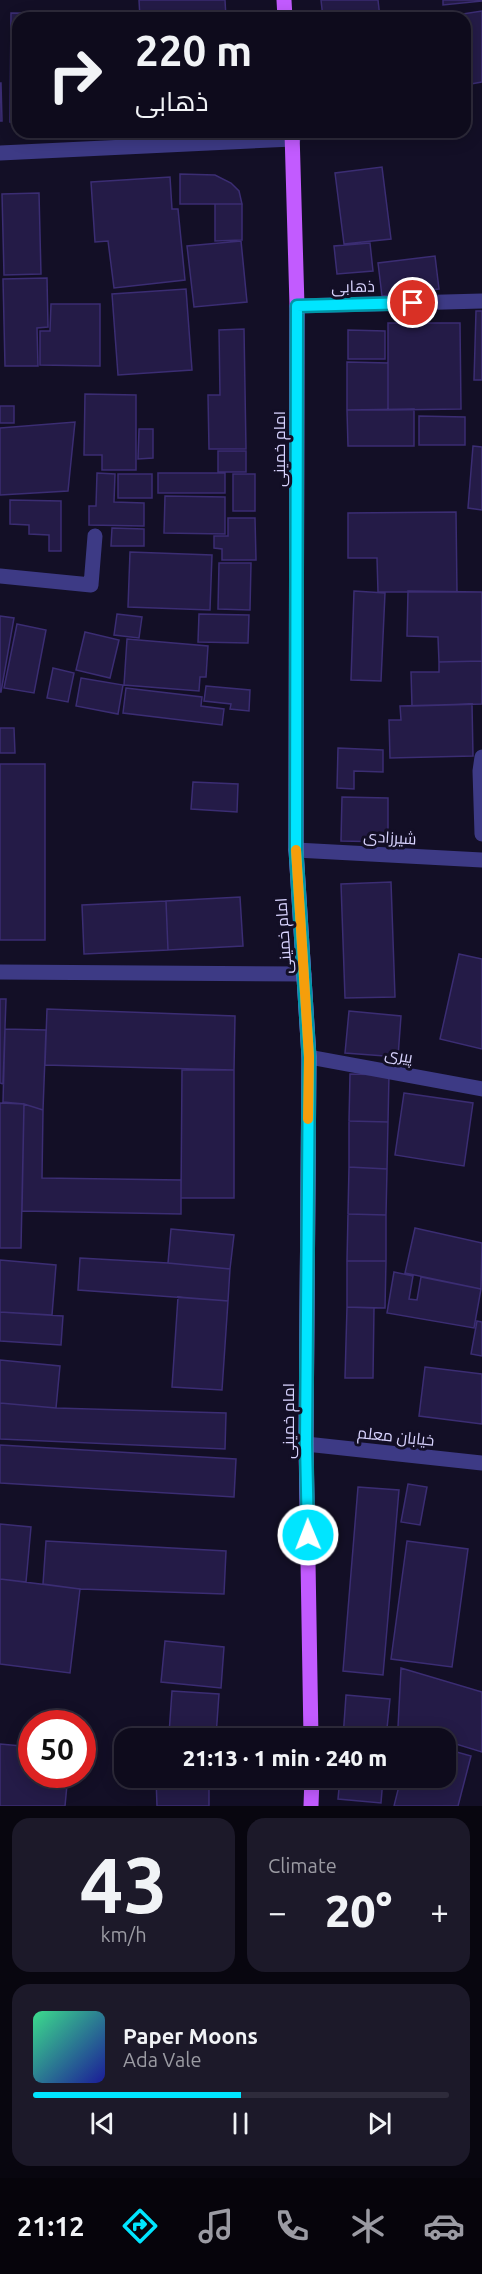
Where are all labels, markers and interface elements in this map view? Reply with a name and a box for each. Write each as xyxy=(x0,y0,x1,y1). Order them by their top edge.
text: 220 m xyxy=(135,27,252,74)
icon: right xyxy=(36,36,114,114)
text: ذهابی xyxy=(135,86,209,116)
street label: ذهابی xyxy=(331,277,375,297)
pin xyxy=(387,277,438,328)
icon: arrive xyxy=(396,286,429,319)
street label: امام خمینی xyxy=(270,411,291,487)
street label: شیرزادی xyxy=(363,827,417,849)
street label: امام خمینی xyxy=(271,897,298,975)
street label: پیری xyxy=(383,1044,415,1069)
street label: امام خمینی xyxy=(279,1383,300,1459)
street label: خیابان معلم xyxy=(356,1423,435,1452)
position arrow xyxy=(276,1503,340,1567)
speed limit sign: 50 xyxy=(18,1710,96,1788)
text: 21:13 · 1 min · 240 m xyxy=(183,1745,387,1770)
text: 43 xyxy=(80,1840,167,1928)
text: Climate xyxy=(268,1854,337,1877)
text: 20° xyxy=(325,1885,392,1936)
text: − xyxy=(268,1893,287,1930)
text: + xyxy=(430,1893,449,1930)
text: km/h xyxy=(100,1923,147,1946)
text: Paper Moons xyxy=(123,2023,258,2048)
text: Ada Vale xyxy=(123,2048,201,2071)
icon: previous xyxy=(86,2107,119,2140)
icon: pause xyxy=(224,2107,257,2140)
icon: next xyxy=(363,2107,396,2140)
icon: directions xyxy=(119,2205,161,2247)
icon: music xyxy=(195,2205,237,2247)
icon: phone xyxy=(271,2205,313,2247)
icon: climate xyxy=(347,2205,389,2247)
icon: car xyxy=(423,2205,465,2247)
text: 21:12 xyxy=(17,2211,85,2241)

